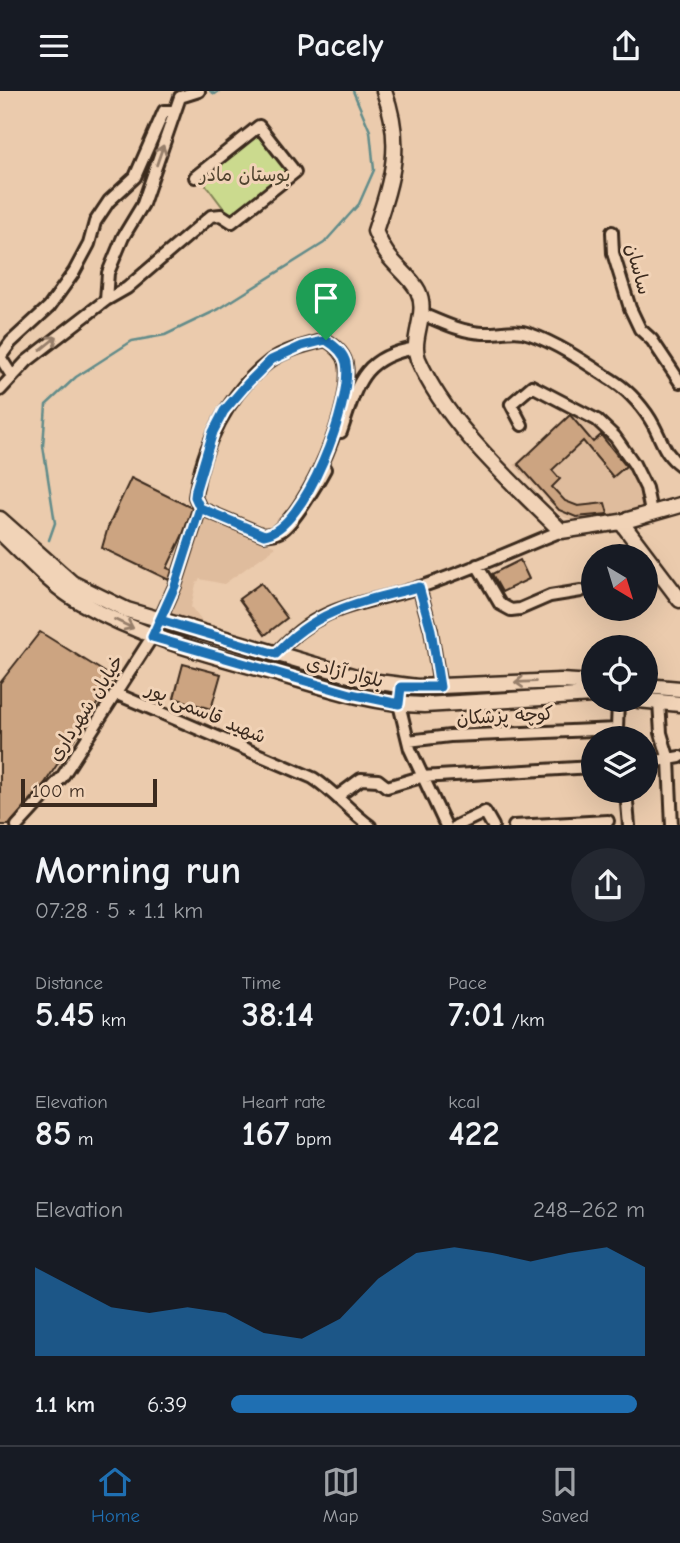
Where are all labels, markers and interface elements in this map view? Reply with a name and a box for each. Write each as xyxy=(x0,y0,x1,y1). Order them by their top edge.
icon: menu xyxy=(35,27,73,65)
text: Pacely xyxy=(297,27,383,64)
icon: share xyxy=(607,27,645,65)
one-way arrow xyxy=(155,145,167,167)
park label: بوستان مادر xyxy=(197,164,291,186)
street label: ساسان xyxy=(621,241,655,297)
pin xyxy=(296,268,356,340)
icon: arrive xyxy=(307,279,345,317)
one-way arrow xyxy=(40,335,58,351)
north arrow xyxy=(581,544,658,621)
map controls xyxy=(581,544,658,803)
one-way arrow xyxy=(113,618,134,631)
button: locate xyxy=(581,635,658,712)
street label: خیابان شهرداری xyxy=(44,651,128,765)
street label: بلوار آزادی xyxy=(304,652,386,692)
one-way arrow xyxy=(514,675,537,688)
street label: شهید قاسمی پور xyxy=(141,677,269,749)
street label: کوچه پزشکان xyxy=(456,702,554,731)
button: layers xyxy=(581,726,658,803)
scale bar xyxy=(21,776,158,808)
text: 100 m xyxy=(32,780,85,802)
button: share xyxy=(571,848,645,922)
text: Morning run xyxy=(35,849,241,893)
text: 07:28 · 5 × 1.1 km xyxy=(35,897,203,924)
text: Distance xyxy=(35,972,103,994)
text: Time xyxy=(242,972,281,994)
text: Pace xyxy=(448,972,487,994)
text: 5.45 xyxy=(35,994,95,1035)
text: 38:14 xyxy=(242,994,314,1035)
text: 7:01 xyxy=(448,994,505,1035)
text: km xyxy=(95,1009,126,1031)
text: /km xyxy=(505,1009,545,1031)
text: Elevation xyxy=(35,1091,108,1113)
text: Heart rate xyxy=(242,1091,325,1113)
text: kcal xyxy=(448,1091,480,1113)
text: 85 xyxy=(35,1113,72,1154)
text: 167 xyxy=(242,1113,289,1154)
text: 422 xyxy=(448,1113,500,1154)
text: m xyxy=(72,1128,94,1150)
text: bpm xyxy=(289,1128,332,1150)
text: Elevation xyxy=(35,1196,123,1223)
text: 248–262 m xyxy=(533,1196,645,1223)
text: 1.1 km xyxy=(35,1391,95,1418)
text: 6:39 xyxy=(147,1391,187,1418)
tab: Home xyxy=(91,1463,140,1527)
tab: Map xyxy=(322,1463,360,1527)
tab: Saved xyxy=(542,1463,589,1527)

